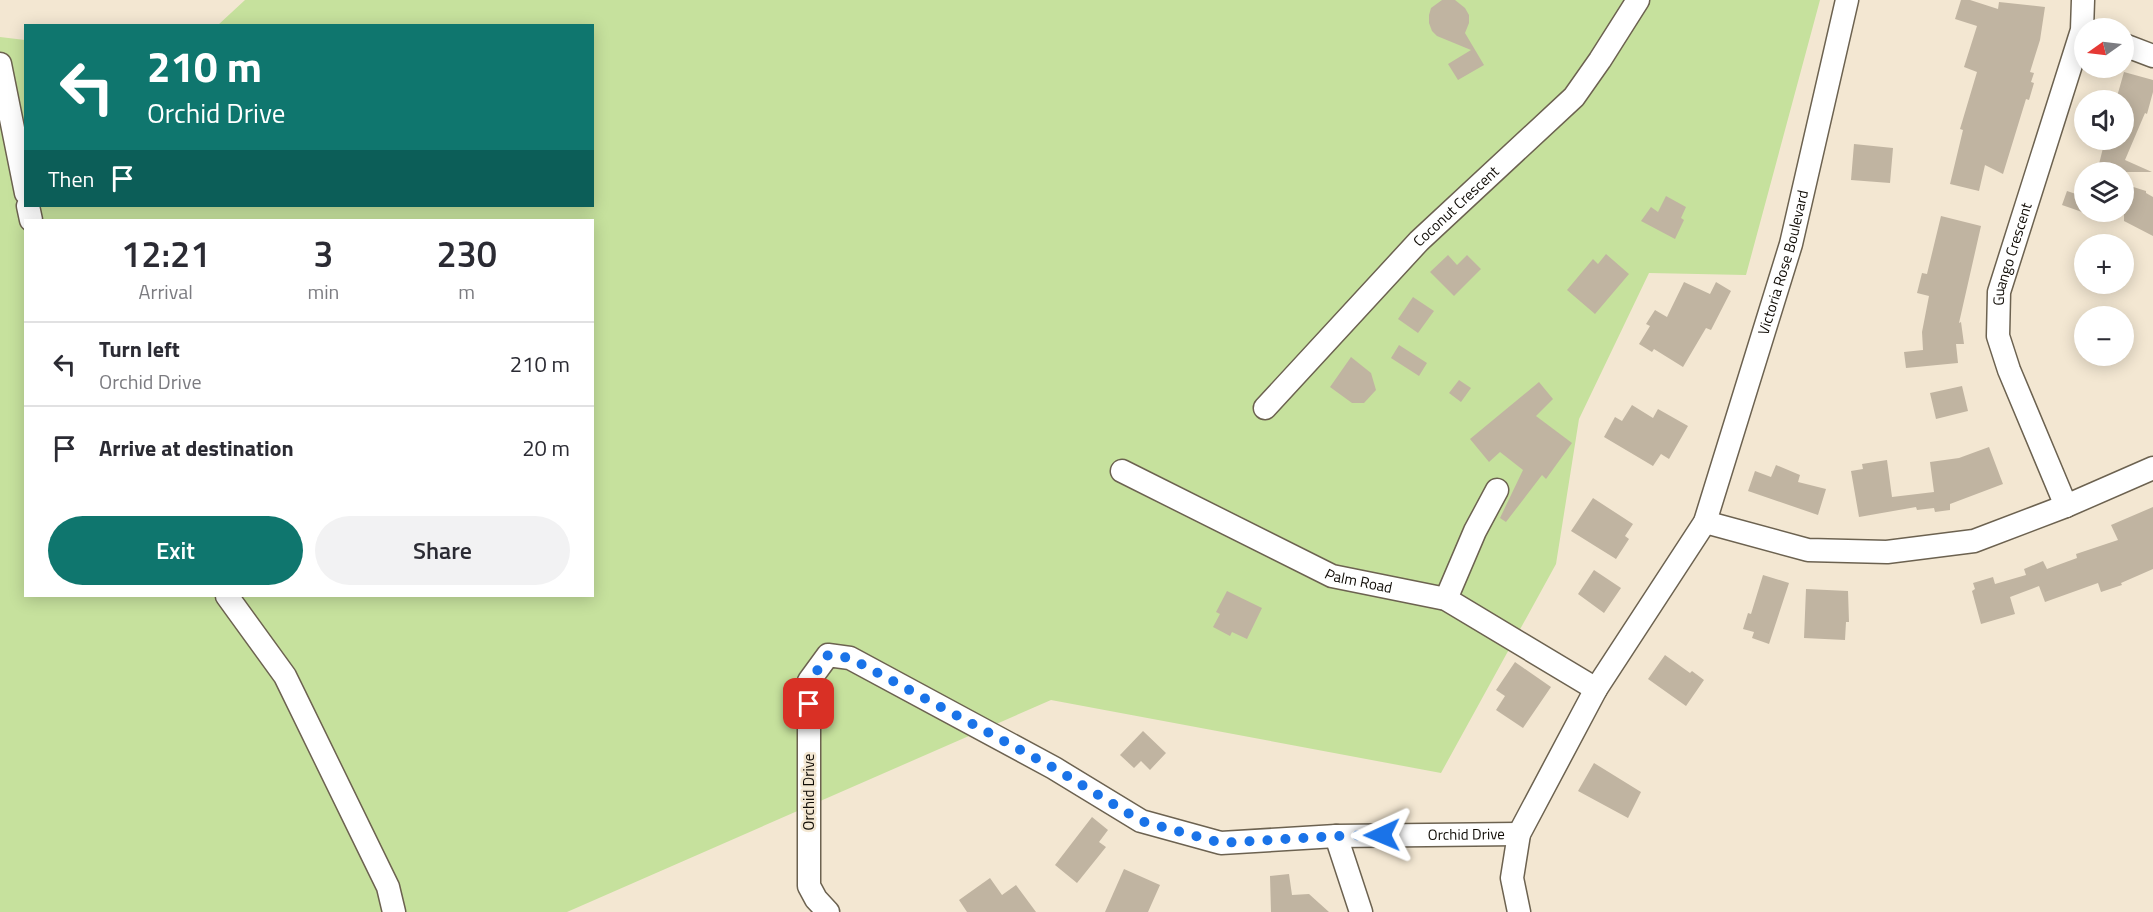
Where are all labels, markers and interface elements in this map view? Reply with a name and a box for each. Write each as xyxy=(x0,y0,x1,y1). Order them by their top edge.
north arrow xyxy=(2074,18,2134,78)
map controls xyxy=(2074,18,2134,366)
text: 210 m xyxy=(147,34,262,98)
icon: left xyxy=(48,48,126,126)
button: sound xyxy=(2074,90,2134,150)
text: Orchid Drive xyxy=(147,92,285,133)
street label: Coconut Crescent xyxy=(1407,160,1505,252)
text: Then xyxy=(48,162,94,196)
icon: arrive xyxy=(106,162,139,195)
button: layers xyxy=(2074,162,2134,222)
street label: Victoria Rose Boulevard xyxy=(1752,188,1814,338)
street label: Guango Crescent xyxy=(1987,199,2038,306)
text: 12:21 xyxy=(121,226,210,281)
text: 3 xyxy=(313,226,333,281)
text: 230 xyxy=(436,226,497,281)
button: + xyxy=(2074,234,2134,294)
text: Arrival xyxy=(139,276,193,307)
text: min xyxy=(307,276,339,307)
text: m xyxy=(458,276,475,307)
button: − xyxy=(2074,306,2134,366)
text: Turn left xyxy=(99,332,180,366)
text: 210 m xyxy=(510,347,570,381)
icon: left xyxy=(48,348,81,381)
text: Orchid Drive xyxy=(99,366,201,397)
text: Arrive at destination xyxy=(99,431,294,465)
text: 20 m xyxy=(522,431,570,465)
icon: arrive xyxy=(48,432,81,465)
button: Exit xyxy=(48,516,303,585)
button: Share xyxy=(315,516,570,585)
street label: Palm Road xyxy=(1321,562,1394,599)
pin xyxy=(783,678,834,729)
icon: arrive xyxy=(792,687,825,720)
street label: Orchid Drive xyxy=(797,754,820,830)
position arrow xyxy=(1350,803,1414,867)
street label: Orchid Drive xyxy=(1428,822,1505,846)

